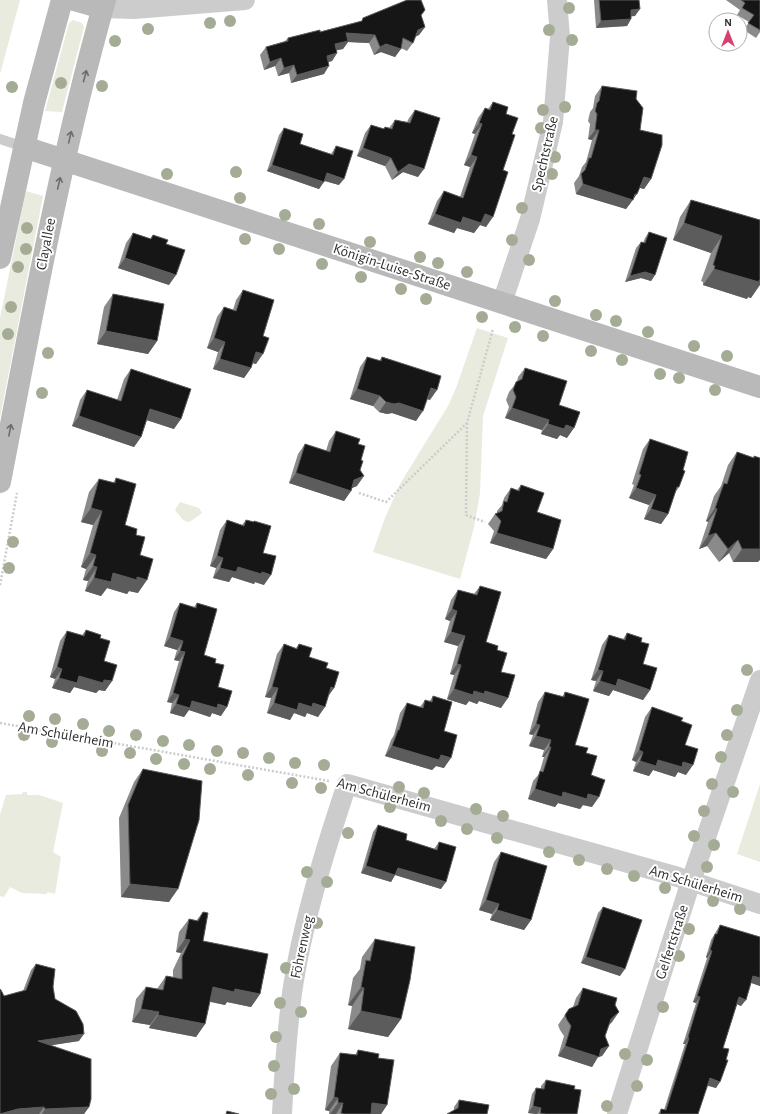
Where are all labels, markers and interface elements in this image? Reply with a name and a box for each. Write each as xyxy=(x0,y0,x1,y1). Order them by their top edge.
north arrow xyxy=(708,12,748,52)
text: N xyxy=(724,17,732,28)
one-way arrow xyxy=(82,70,89,83)
street label: Spechtstraße xyxy=(529,115,561,193)
one-way arrow xyxy=(66,131,74,144)
one-way arrow xyxy=(56,177,64,190)
street label: Clayallee xyxy=(34,217,58,271)
street label: Königin-Luise-Straße xyxy=(331,241,453,293)
one-way arrow xyxy=(6,424,14,437)
street label: Am Schülerheim xyxy=(17,719,115,751)
street label: Am Schülerheim xyxy=(335,775,433,815)
street label: Am Schülerheim xyxy=(648,863,744,905)
street label: Gelfertstraße xyxy=(653,903,691,981)
street label: Föhrenweg xyxy=(288,913,316,980)

